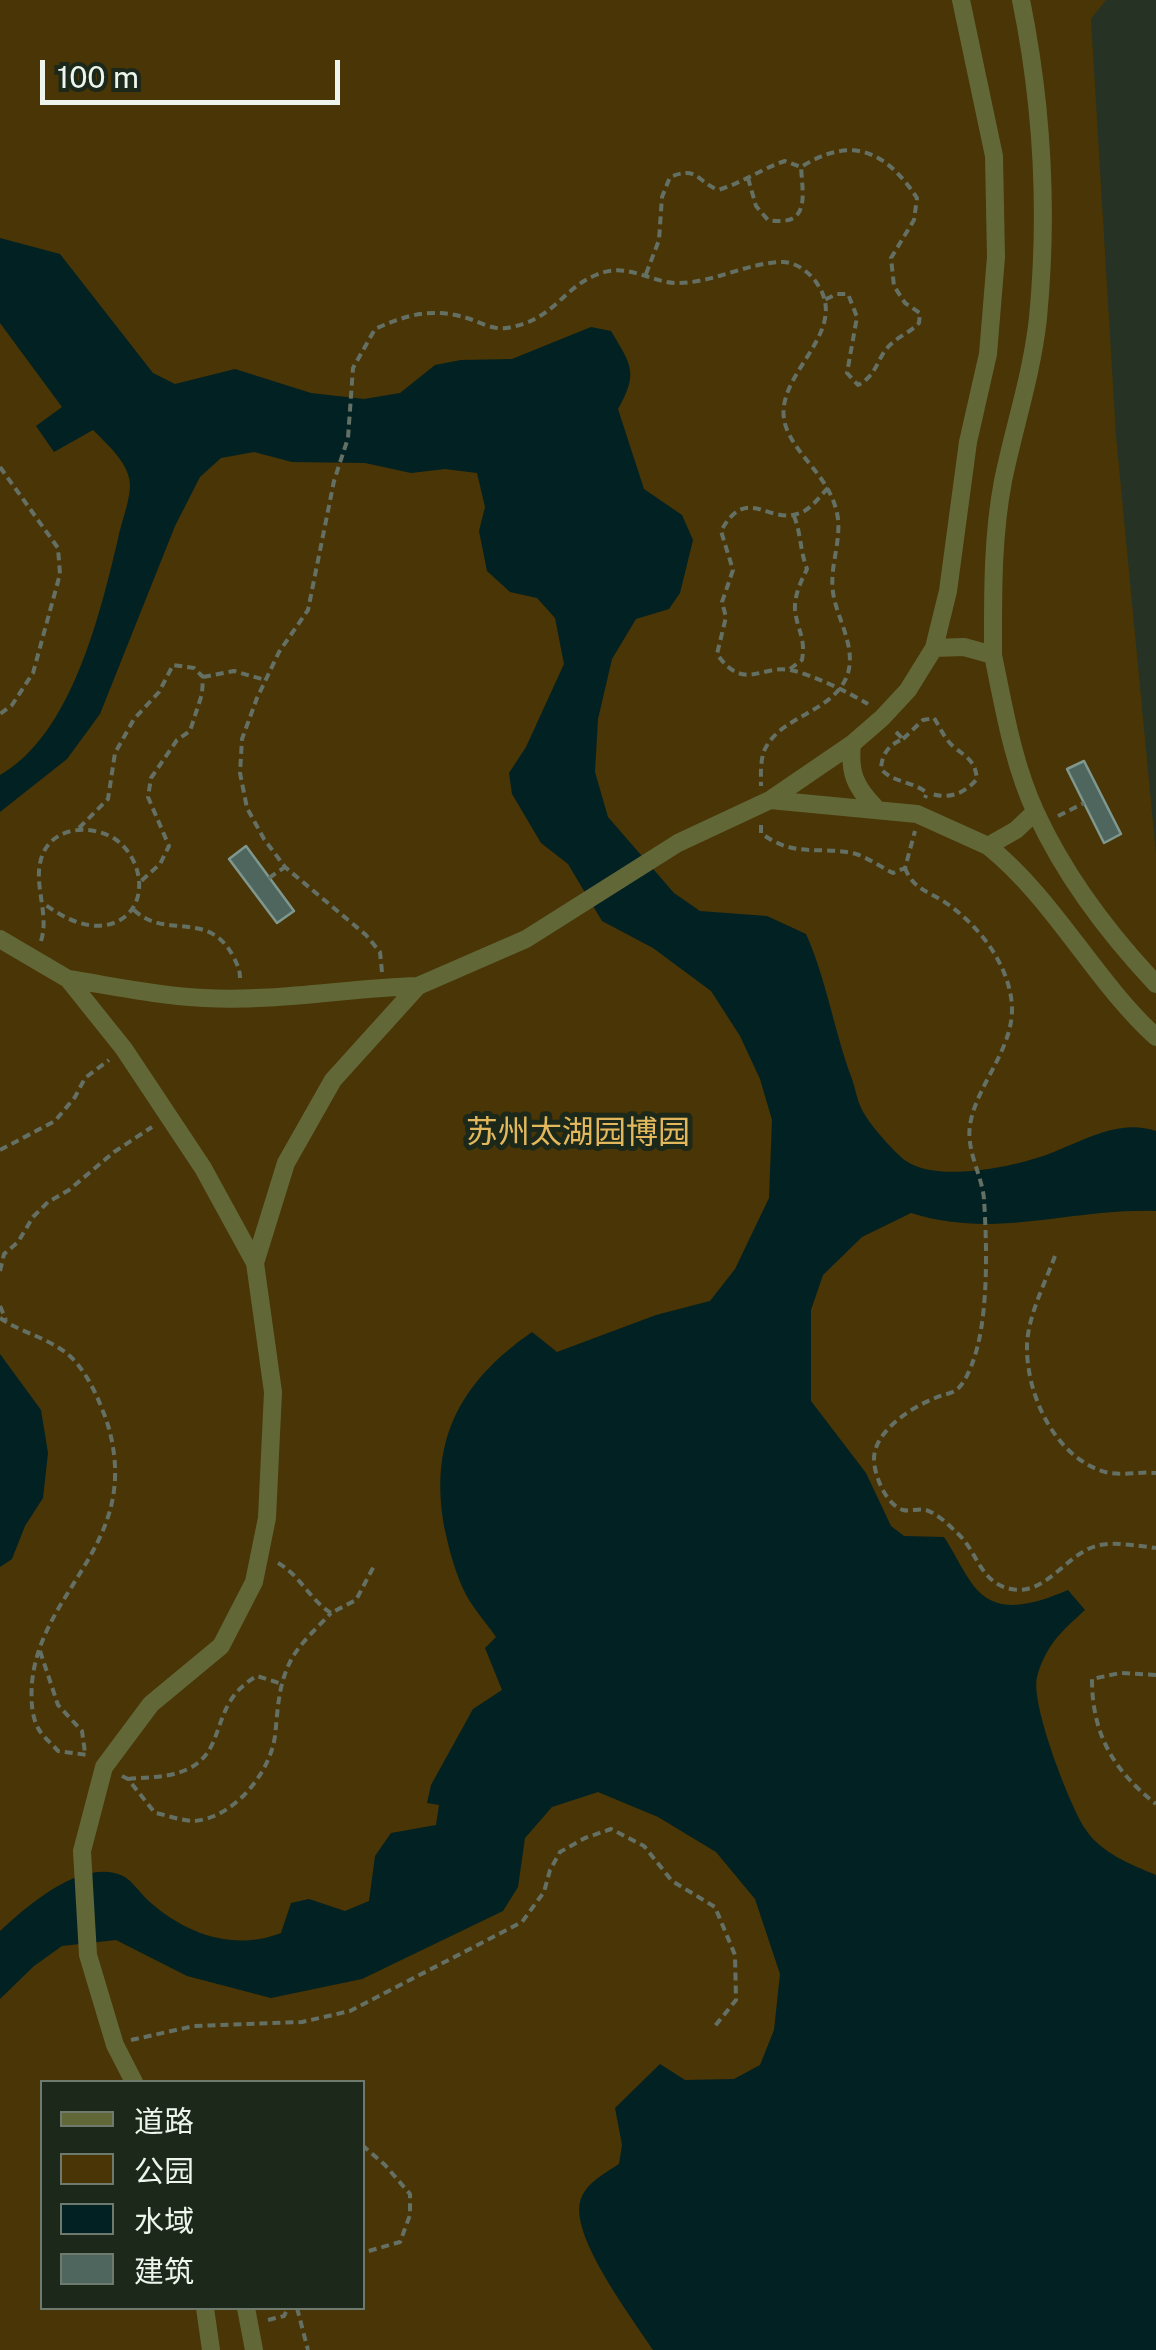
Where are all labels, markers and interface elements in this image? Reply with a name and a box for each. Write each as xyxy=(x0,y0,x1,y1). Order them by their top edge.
scale bar xyxy=(45,40,345,102)
text: 100 m xyxy=(57,59,139,95)
park label: 苏州太湖园博园 xyxy=(466,1114,690,1152)
legend xyxy=(40,2080,365,2310)
text: 道路 xyxy=(134,2103,194,2139)
text: 公园 xyxy=(134,2153,194,2189)
text: 水域 xyxy=(134,2203,194,2239)
text: 建筑 xyxy=(134,2253,194,2289)

